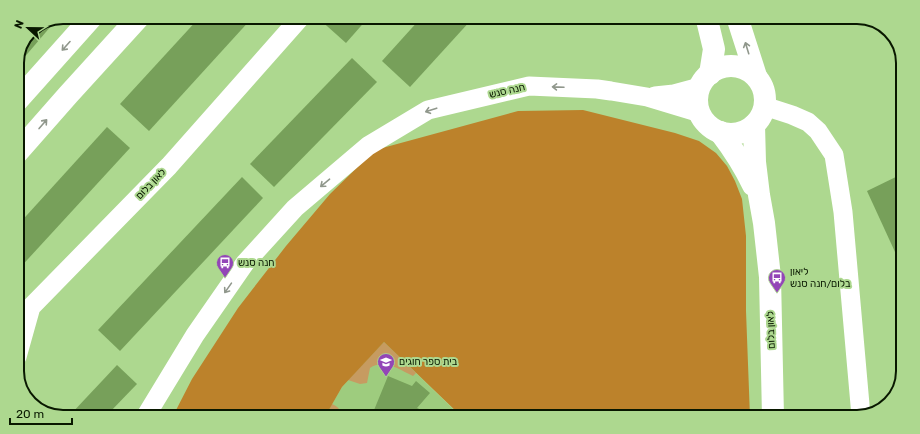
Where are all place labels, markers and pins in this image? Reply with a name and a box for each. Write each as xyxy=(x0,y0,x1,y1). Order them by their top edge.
bus stop icon: חנה סנש xyxy=(215,253,235,278)
place label: חנה סנש xyxy=(238,257,274,269)
place label: ליאון בלום/חנה סנש xyxy=(790,266,851,290)
bus stop icon: ליאון בלום/חנה סנש xyxy=(767,268,787,293)
school or university icon: בית ספר חוגים xyxy=(376,352,396,377)
place label: בית ספר חוגים xyxy=(399,356,458,368)

